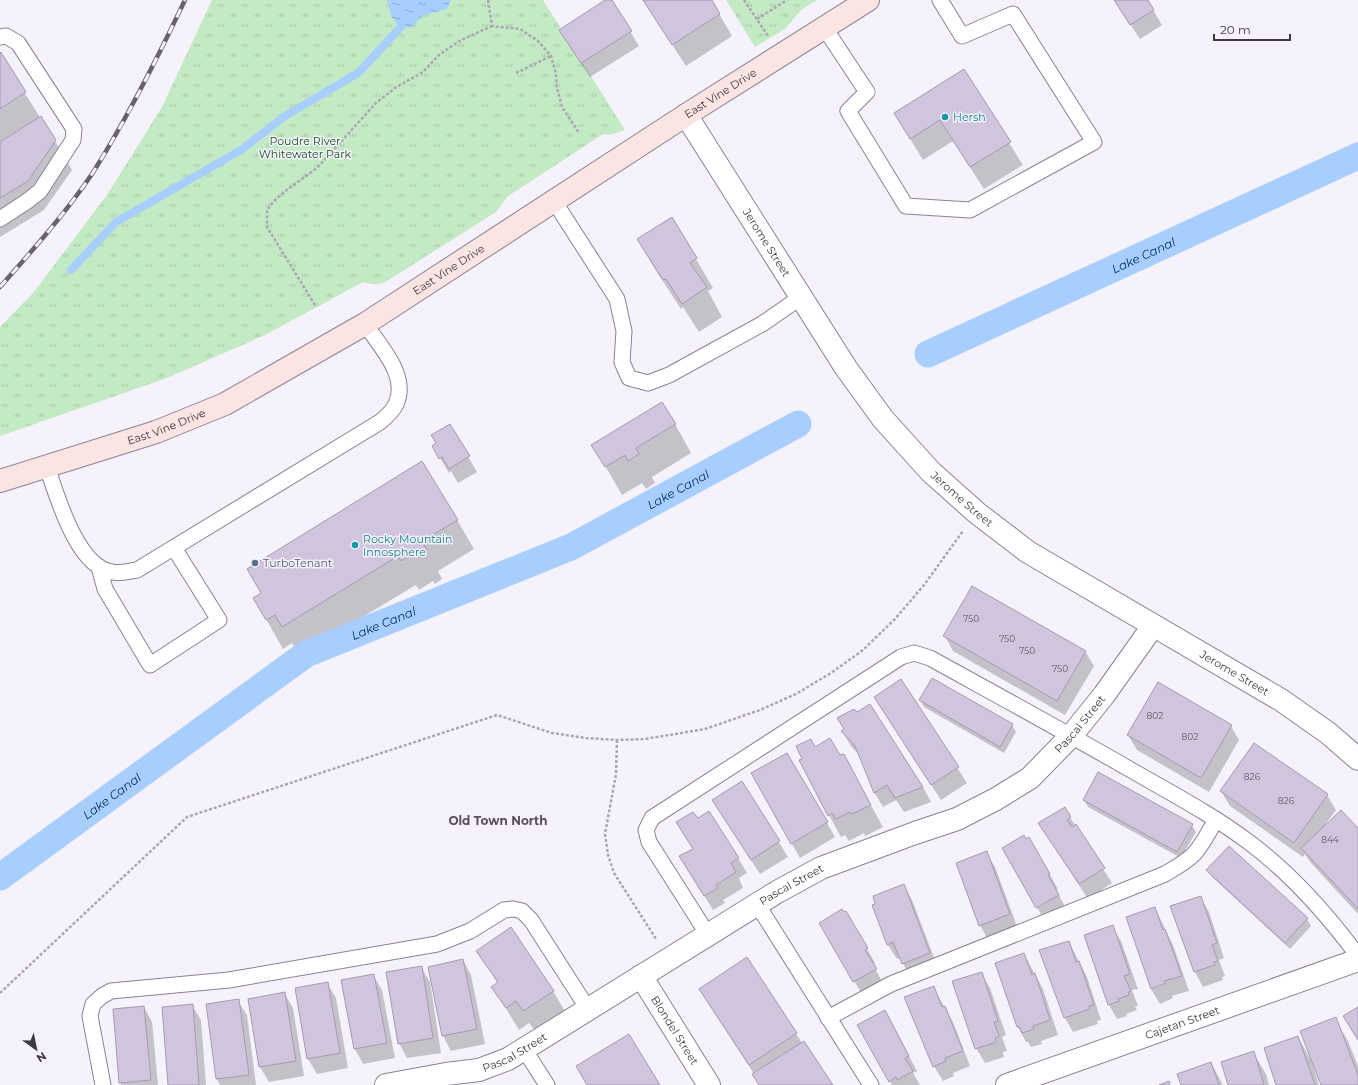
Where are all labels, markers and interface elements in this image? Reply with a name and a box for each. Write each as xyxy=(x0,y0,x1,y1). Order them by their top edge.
scale bar xyxy=(1214,16,1290,42)
text: 20 m xyxy=(1220,22,1251,37)
street label: East Vine Drive xyxy=(682,65,759,121)
place label: Hersh xyxy=(953,110,986,124)
marker: Hersh xyxy=(940,112,950,122)
park label: Poudre River Whitewater Park xyxy=(259,134,352,161)
street label: Jerome Street xyxy=(739,205,794,280)
water label: Lake Canal xyxy=(1109,233,1178,276)
street label: East Vine Drive xyxy=(410,241,487,298)
street label: East Vine Drive xyxy=(125,405,208,448)
water label: Lake Canal xyxy=(644,466,712,512)
street label: Jerome Street xyxy=(927,468,996,530)
place label: Rocky Mountain Innosphere xyxy=(363,532,452,559)
marker: Rocky Mountain Innosphere xyxy=(350,540,360,550)
place label: TurboTenant xyxy=(263,556,333,570)
marker: TurboTenant xyxy=(250,558,260,568)
water label: Lake Canal xyxy=(349,603,419,643)
house number: 750 xyxy=(963,613,979,624)
house number: 750 xyxy=(999,633,1015,644)
house number: 750 xyxy=(1019,645,1035,656)
street label: Jerome Street xyxy=(1197,647,1272,699)
house number: 750 xyxy=(1052,663,1068,674)
street label: Pascal Street xyxy=(1051,692,1109,756)
house number: 802 xyxy=(1147,710,1163,721)
house number: 802 xyxy=(1182,731,1198,742)
water label: Lake Canal xyxy=(79,769,144,822)
house number: 826 xyxy=(1244,771,1261,782)
house number: 826 xyxy=(1278,795,1295,806)
district label: Old Town North xyxy=(448,813,548,828)
house number: 844 xyxy=(1321,834,1339,845)
street label: Pascal Street xyxy=(757,861,826,908)
street label: Blondel Street xyxy=(648,993,702,1068)
street label: Cajetan Street xyxy=(1143,1003,1222,1042)
north arrow xyxy=(16,1029,56,1069)
street label: Pascal Street xyxy=(480,1029,550,1075)
text: N xyxy=(34,1049,49,1066)

